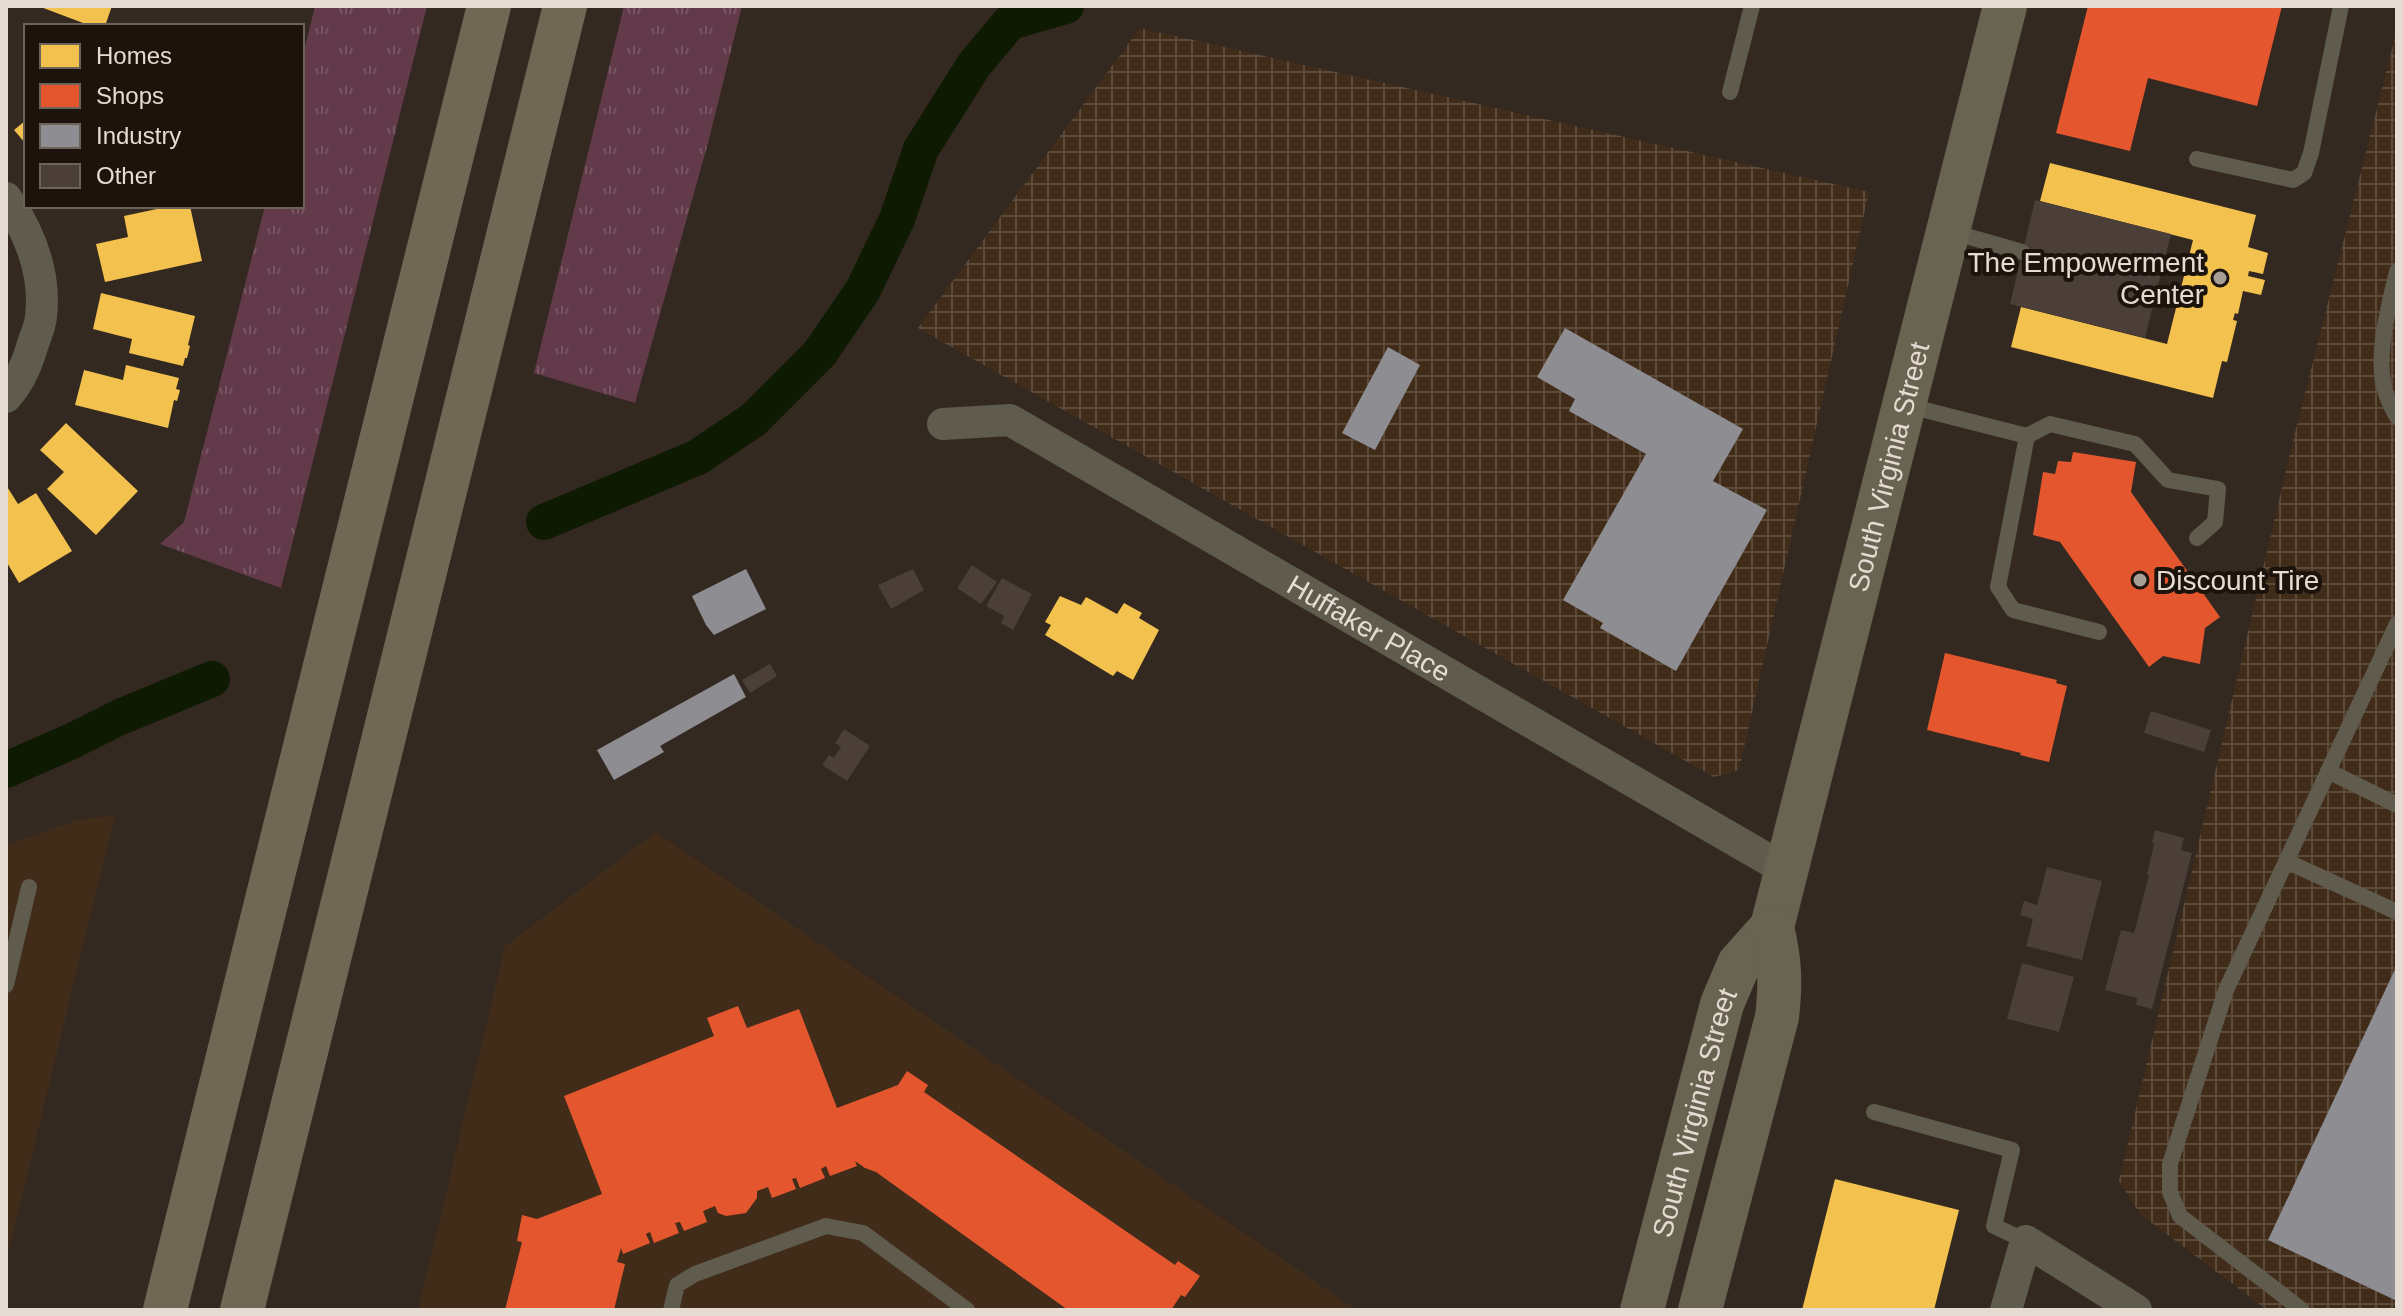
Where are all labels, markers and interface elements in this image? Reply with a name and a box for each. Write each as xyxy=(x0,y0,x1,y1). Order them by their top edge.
legend xyxy=(24,24,304,208)
text: Homes xyxy=(96,42,172,69)
text: Shops xyxy=(96,82,164,109)
text: Industry xyxy=(96,122,181,149)
text: Other xyxy=(96,162,156,189)
place label: The Empowerment Center xyxy=(1967,247,2204,310)
marker: The Empowerment Center xyxy=(2211,269,2229,287)
street label: South Virginia Street xyxy=(1842,339,1935,595)
place label: Discount Tire xyxy=(2156,565,2319,596)
street label: Huffaker Place xyxy=(1282,569,1456,687)
marker: Discount Tire xyxy=(2131,571,2149,589)
street label: South Virginia Street xyxy=(1646,983,1743,1241)

